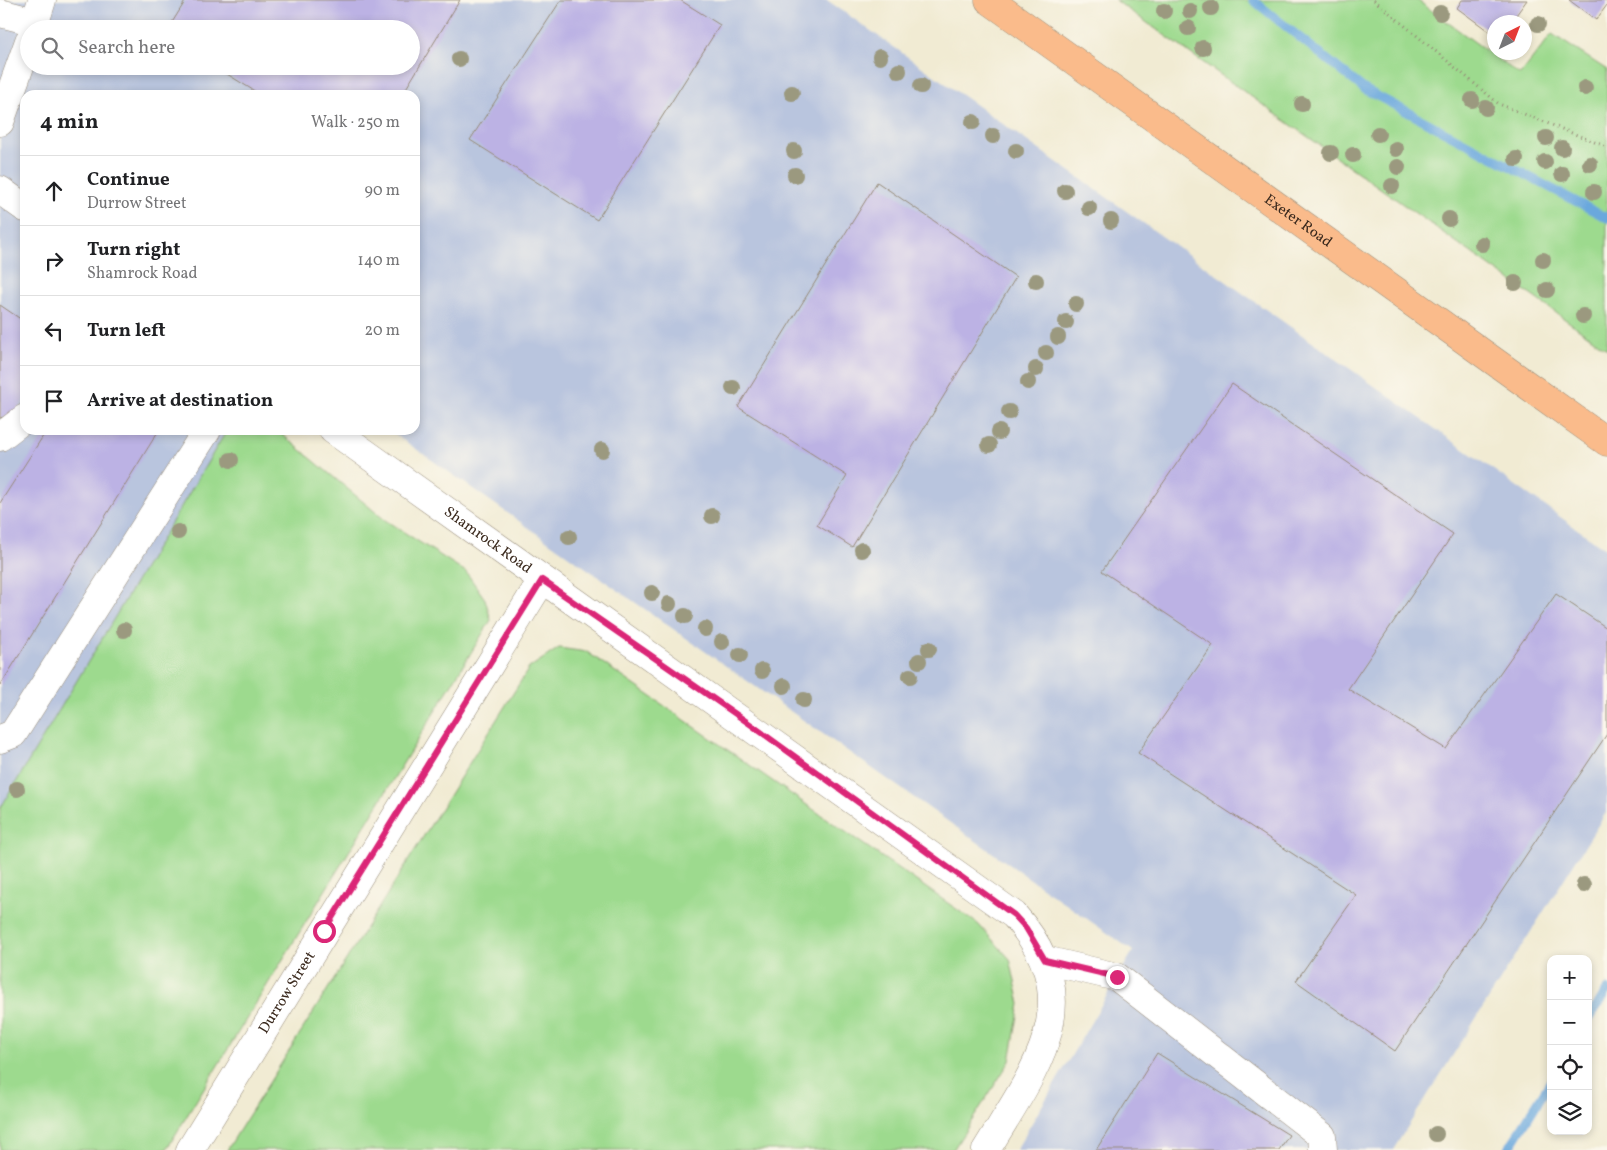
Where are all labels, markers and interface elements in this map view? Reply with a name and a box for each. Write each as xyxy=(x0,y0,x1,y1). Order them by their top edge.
north arrow xyxy=(1487,15,1532,60)
search box xyxy=(20,20,420,75)
icon: search xyxy=(38,34,66,62)
text: Search here xyxy=(78,35,175,61)
text: 4 min xyxy=(40,108,99,137)
text: Walk · 250 m xyxy=(311,112,400,134)
text: Continue xyxy=(87,167,170,193)
icon: ahead xyxy=(40,177,68,205)
text: 90 m xyxy=(364,180,400,202)
street label: Exeter Road xyxy=(1260,190,1336,253)
text: Durrow Street xyxy=(87,193,187,215)
text: Turn right xyxy=(87,237,180,263)
icon: right xyxy=(40,247,68,275)
text: 140 m xyxy=(358,250,400,272)
text: Shamrock Road xyxy=(87,263,198,285)
icon: left xyxy=(40,317,68,345)
text: Turn left xyxy=(87,318,166,344)
text: 20 m xyxy=(365,320,400,342)
icon: arrive xyxy=(40,387,68,415)
text: Arrive at destination xyxy=(87,388,273,414)
street label: Shamrock Road xyxy=(439,502,536,579)
route start xyxy=(313,920,336,943)
street label: Durrow Street xyxy=(254,947,321,1038)
map controls xyxy=(1547,955,1592,1135)
button: + xyxy=(1547,955,1592,1000)
route end xyxy=(1106,966,1129,989)
button: − xyxy=(1547,1000,1592,1045)
button: locate xyxy=(1547,1045,1592,1090)
button: layers xyxy=(1547,1090,1592,1135)

